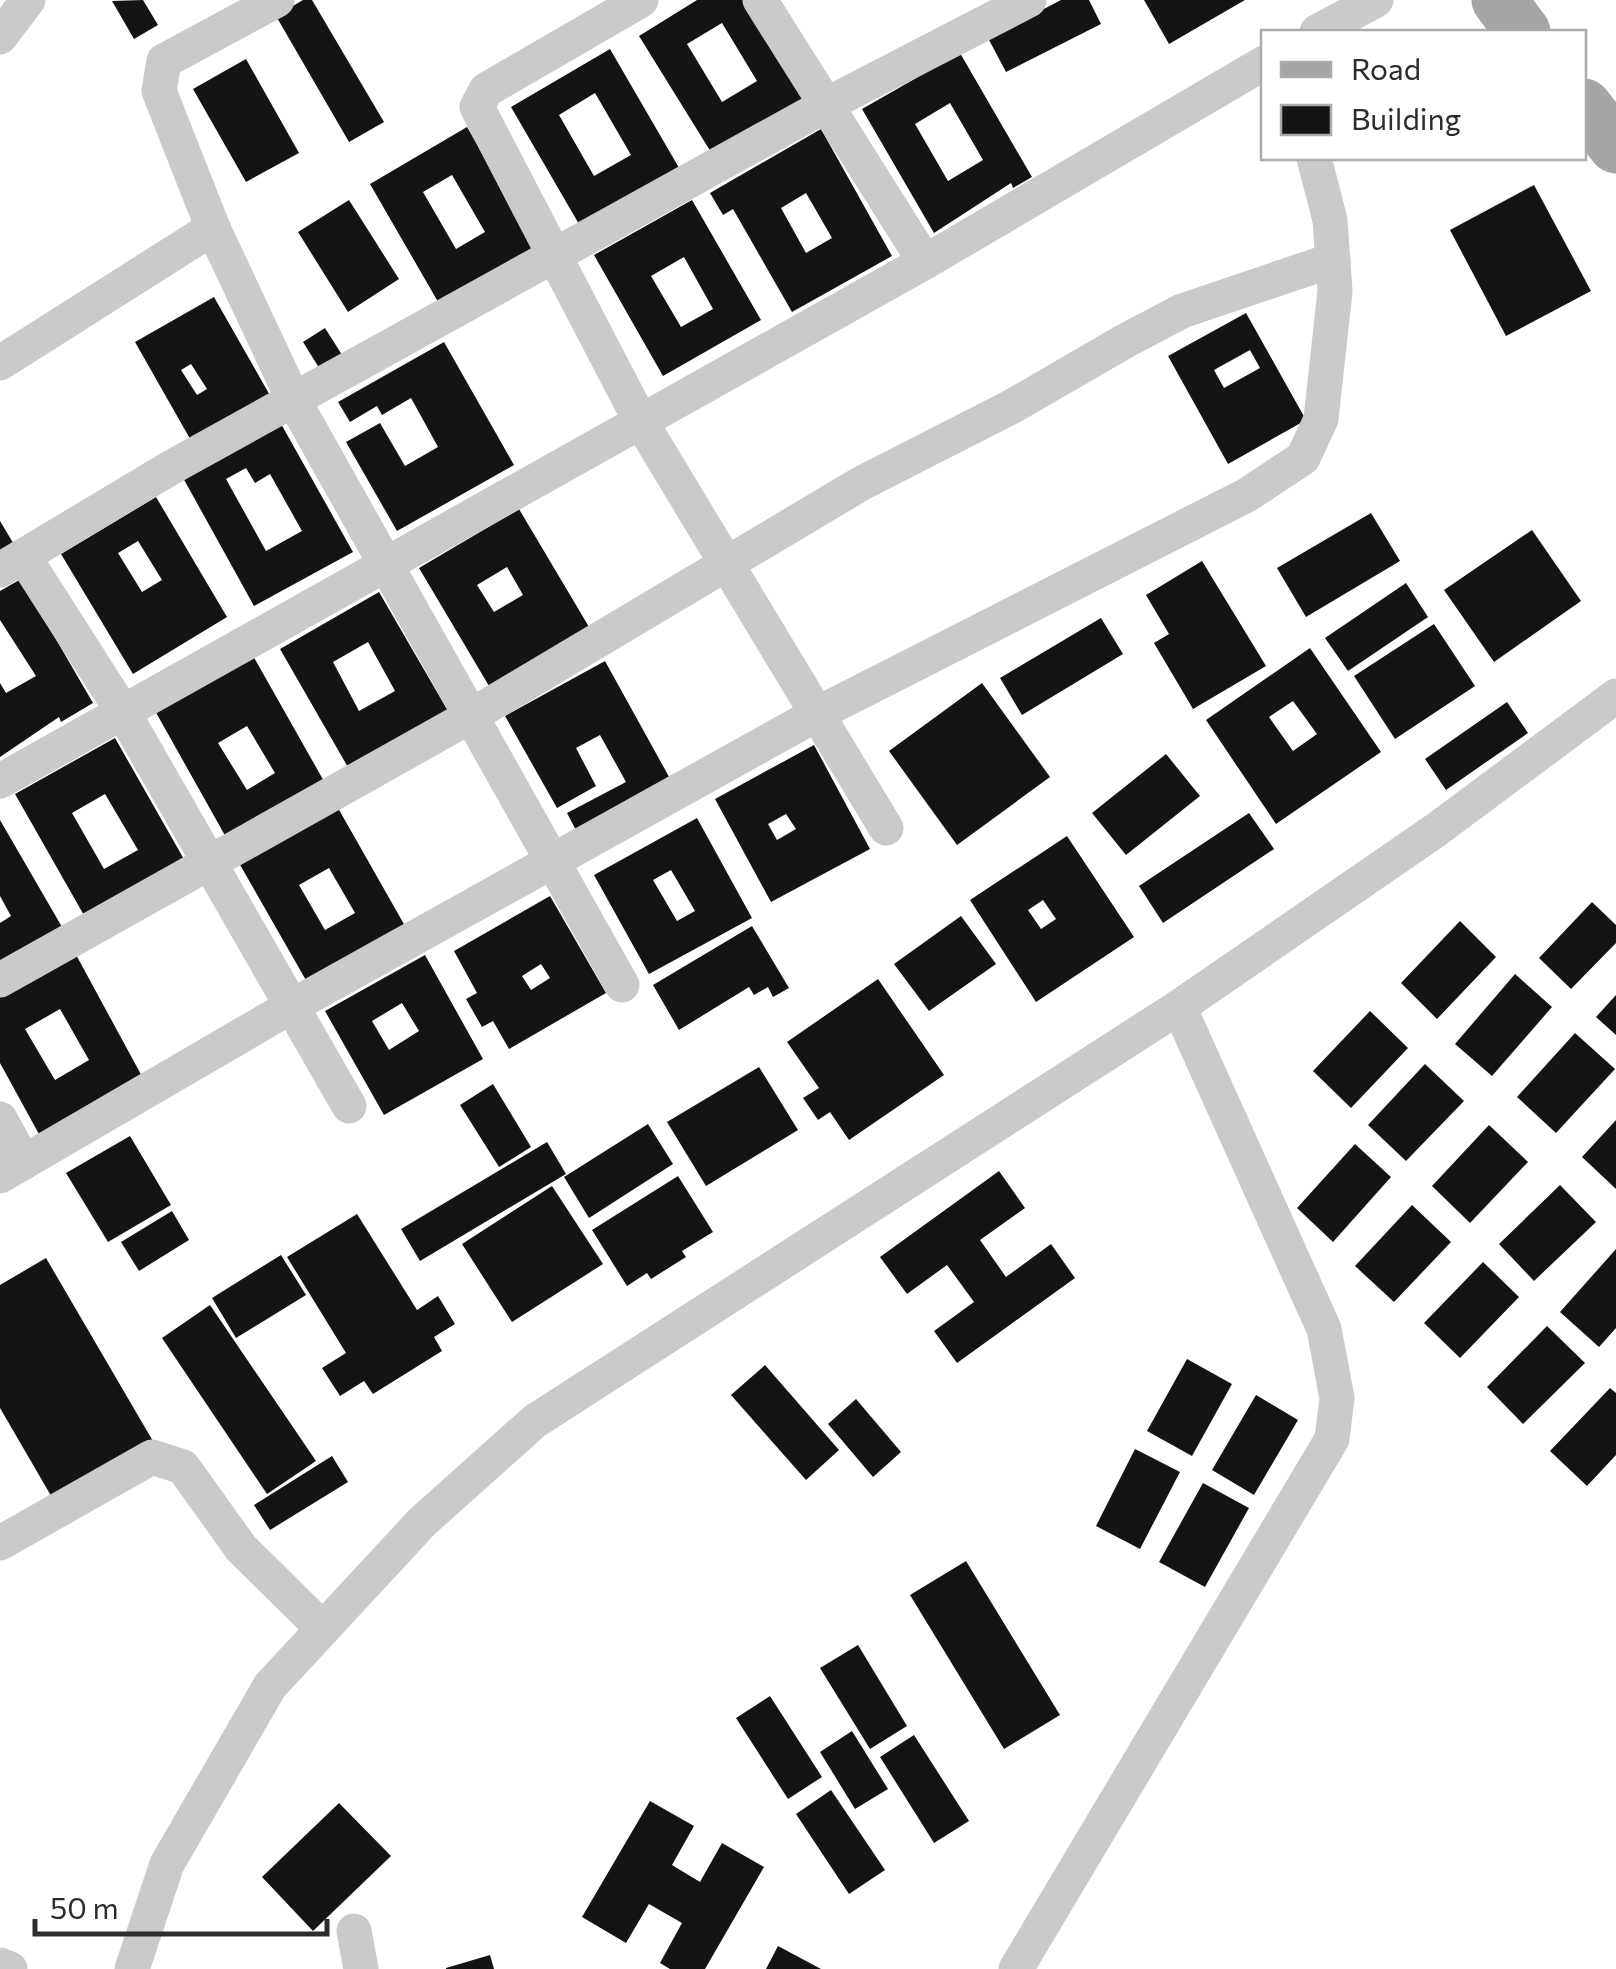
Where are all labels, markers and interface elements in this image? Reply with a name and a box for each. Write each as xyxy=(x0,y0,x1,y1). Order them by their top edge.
legend xyxy=(1261,30,1586,160)
text: Road xyxy=(1351,49,1421,86)
text: Building xyxy=(1351,99,1461,136)
scale bar xyxy=(35,1874,328,1936)
text: 50 m xyxy=(50,1888,119,1925)

